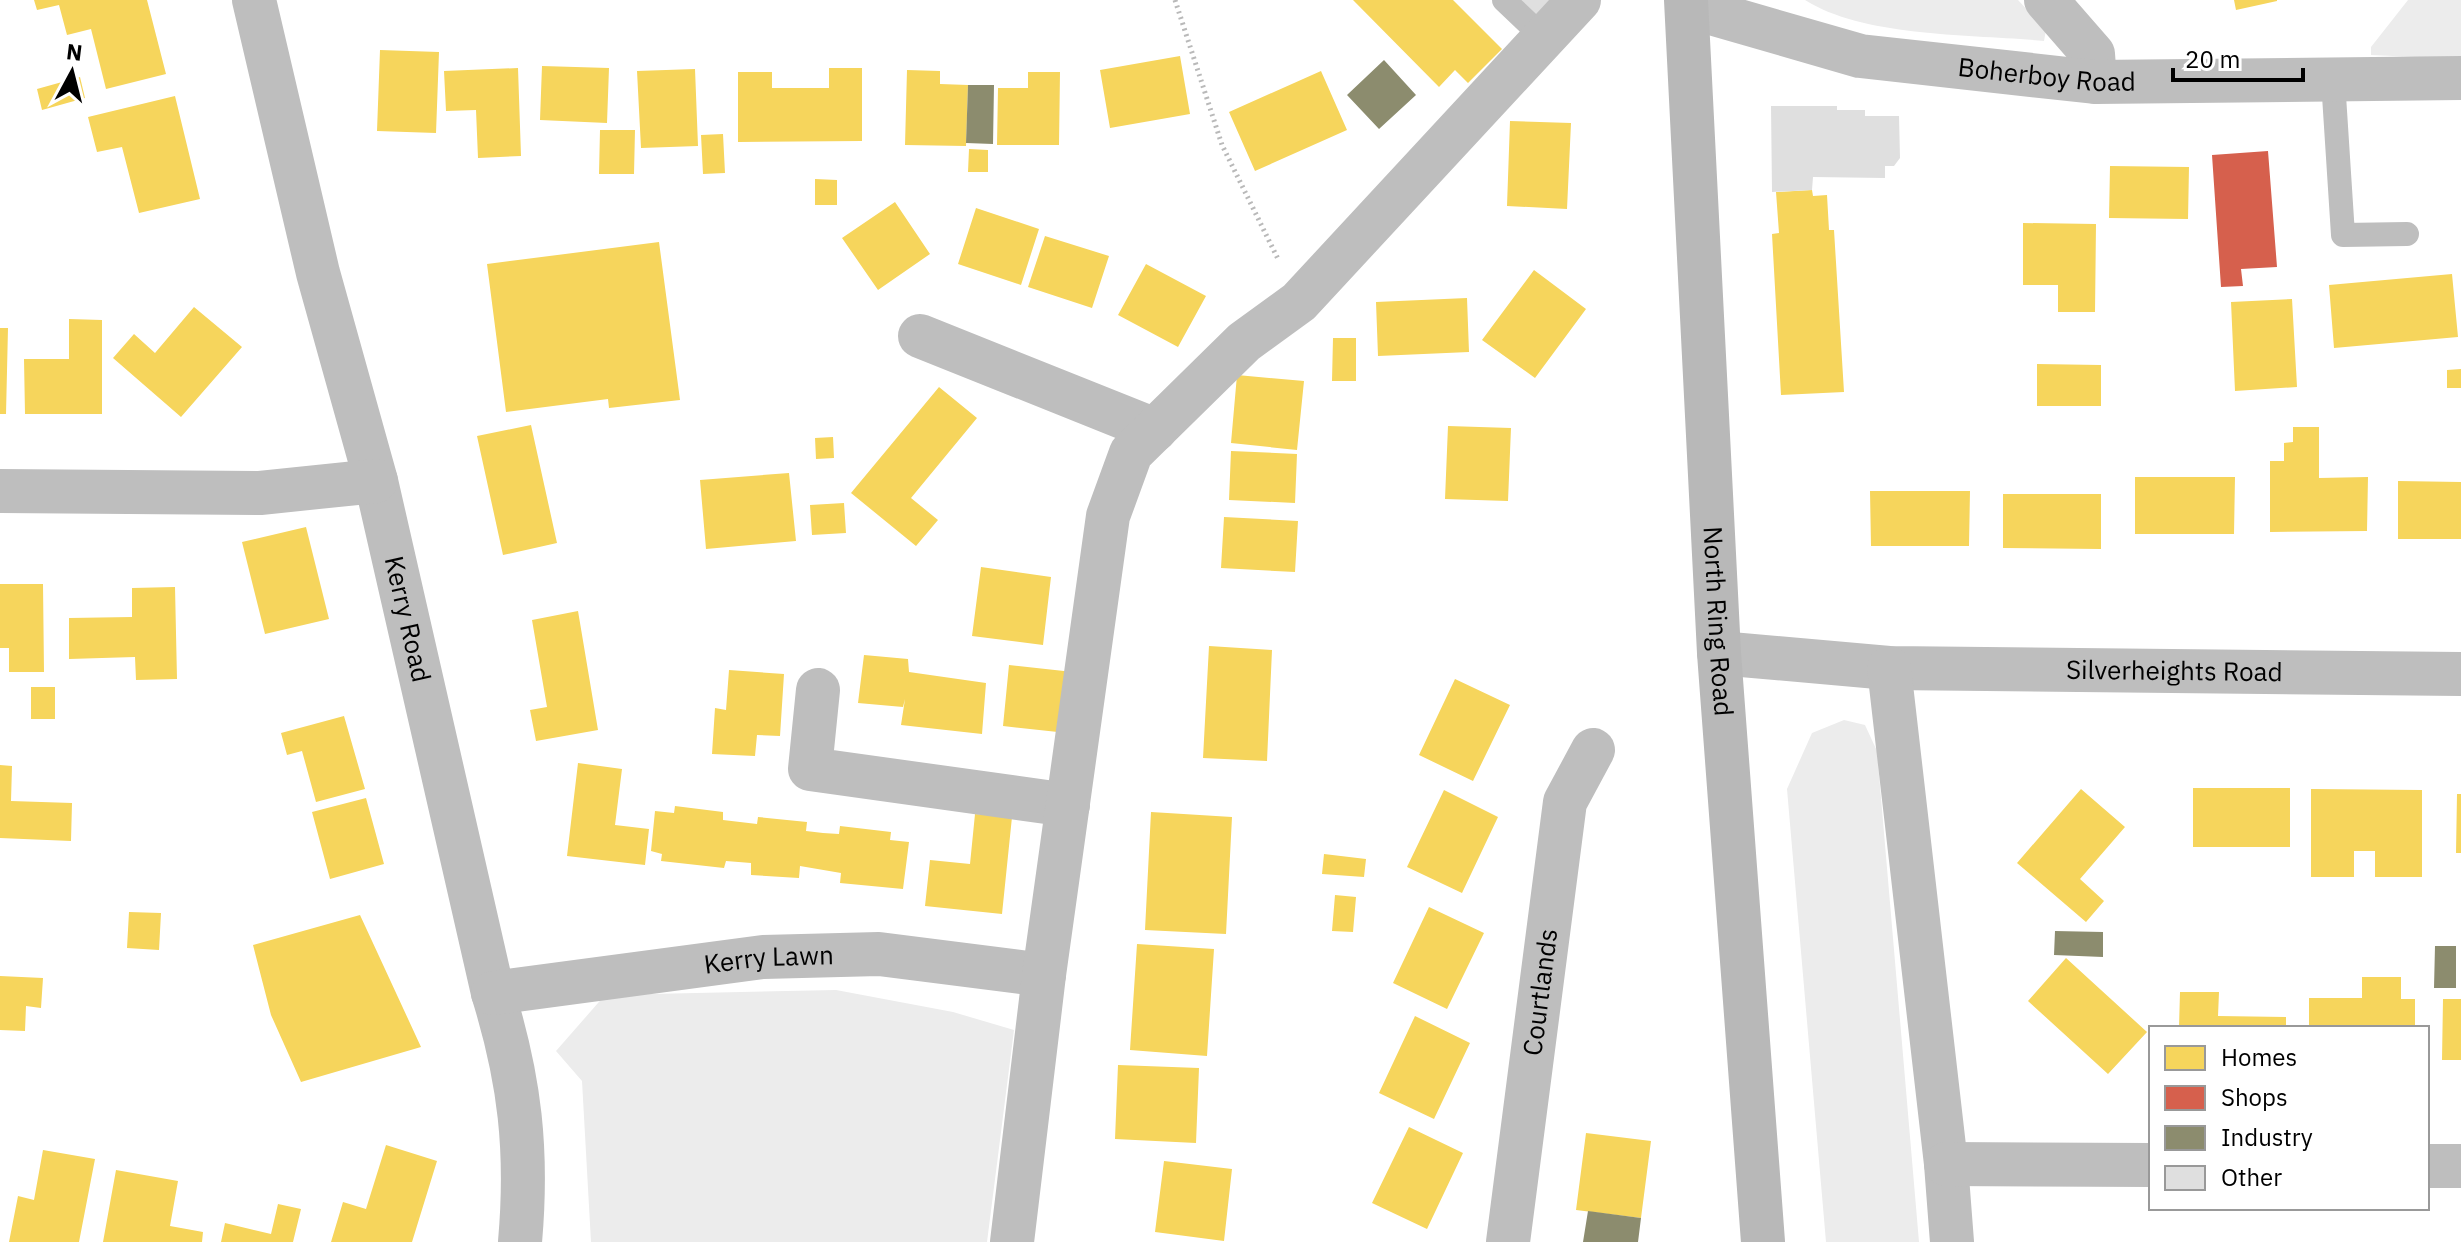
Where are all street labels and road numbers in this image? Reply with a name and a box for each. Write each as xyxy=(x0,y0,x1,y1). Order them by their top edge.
street label: Boherboy Road xyxy=(1956,49,2136,98)
street label: North Ring Road xyxy=(1697,525,1742,717)
street label: Kerry Road xyxy=(378,552,439,685)
street label: Silverheights Road xyxy=(2066,652,2283,688)
street label: Courtlands xyxy=(1514,926,1564,1058)
street label: Kerry Lawn xyxy=(702,937,834,981)

